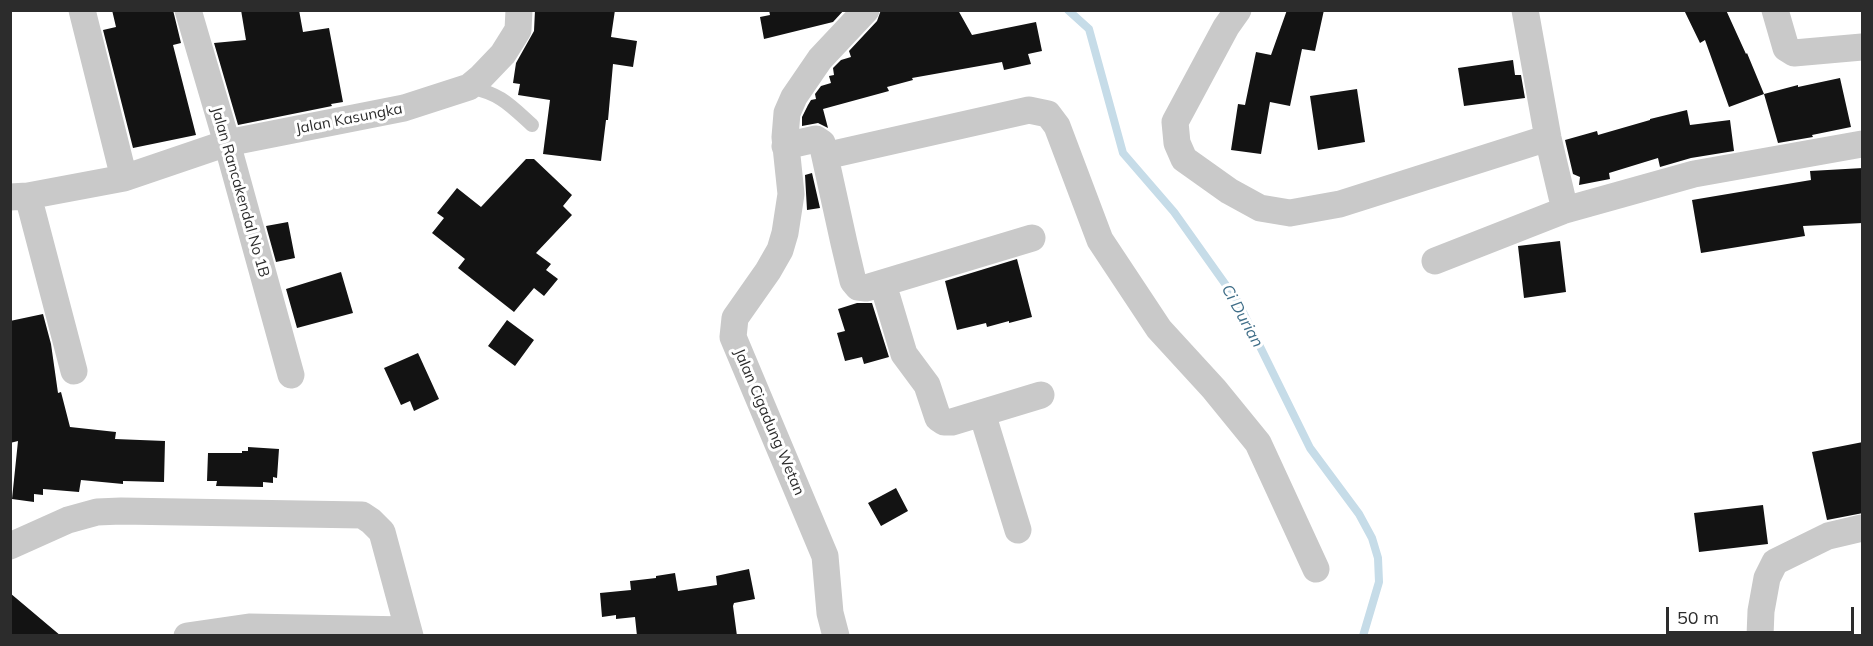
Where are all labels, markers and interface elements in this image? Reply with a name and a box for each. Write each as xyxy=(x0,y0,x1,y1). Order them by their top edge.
street label: Jalan Kasungka xyxy=(294,100,404,138)
street label: Jalan Rancakendal No 1B xyxy=(207,105,273,279)
water label: Ci Durian xyxy=(1217,281,1267,351)
street label: Jalan Cigadung Wetan xyxy=(730,346,808,498)
scale bar xyxy=(1669,595,1856,633)
text: 50 m xyxy=(1677,606,1719,629)

